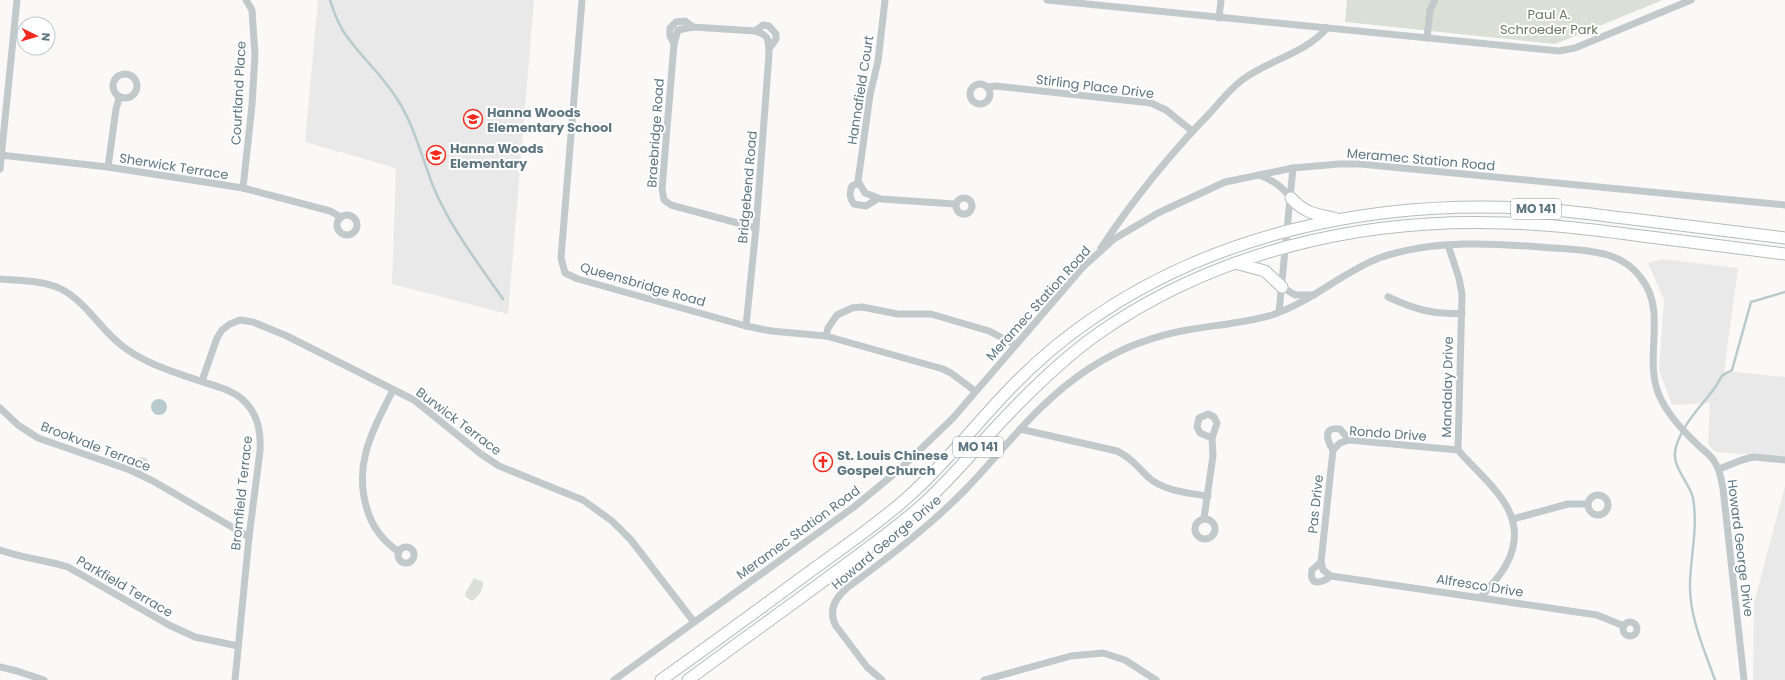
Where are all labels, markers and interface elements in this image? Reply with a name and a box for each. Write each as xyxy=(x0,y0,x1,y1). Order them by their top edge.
park label: Paul A. Schroeder Park xyxy=(1500,5,1598,39)
north arrow xyxy=(16,16,56,56)
text: N xyxy=(38,32,54,42)
street label: Hannafield Court xyxy=(842,34,879,146)
street label: Courtland Place xyxy=(226,40,251,146)
street label: Stirling Place Drive xyxy=(1035,70,1155,103)
street label: Braebridge Road xyxy=(642,78,669,188)
place label: Hanna Woods Elementary School xyxy=(487,103,612,137)
school or university icon: Hanna Woods Elementary School xyxy=(462,108,484,130)
street label: Bridgebend Road xyxy=(733,130,762,244)
place label: Hanna Woods Elementary xyxy=(450,139,544,173)
school or university icon: Hanna Woods Elementary xyxy=(425,144,447,166)
street label: Meramec Station Road xyxy=(1346,144,1496,175)
street label: Sherwick Terrace xyxy=(118,148,230,185)
road number: MO 141 xyxy=(1511,199,1561,219)
street label: Meramec Station Road xyxy=(982,242,1095,365)
street label: Queensbridge Road xyxy=(578,257,708,311)
street label: Mandalay Drive xyxy=(1437,336,1458,438)
street label: Burwick Terrace xyxy=(412,383,505,460)
street label: Brookvale Terrace xyxy=(38,417,154,476)
street label: Rondo Drive xyxy=(1349,421,1427,446)
street label: Bromfield Terrace xyxy=(226,435,257,551)
road number: MO 141 xyxy=(953,437,1003,457)
place label: St. Louis Chinese Gospel Church xyxy=(837,446,948,480)
church icon: St. Louis Chinese Gospel Church xyxy=(812,451,834,473)
street label: Pas Drive xyxy=(1303,474,1328,534)
street label: Howard George Drive xyxy=(1723,478,1758,618)
street label: Meramec Station Road xyxy=(733,481,864,584)
street label: Howard George Drive xyxy=(827,491,945,594)
street label: Parkfield Terrace xyxy=(73,551,176,622)
street label: Alfresco Drive xyxy=(1435,569,1525,602)

